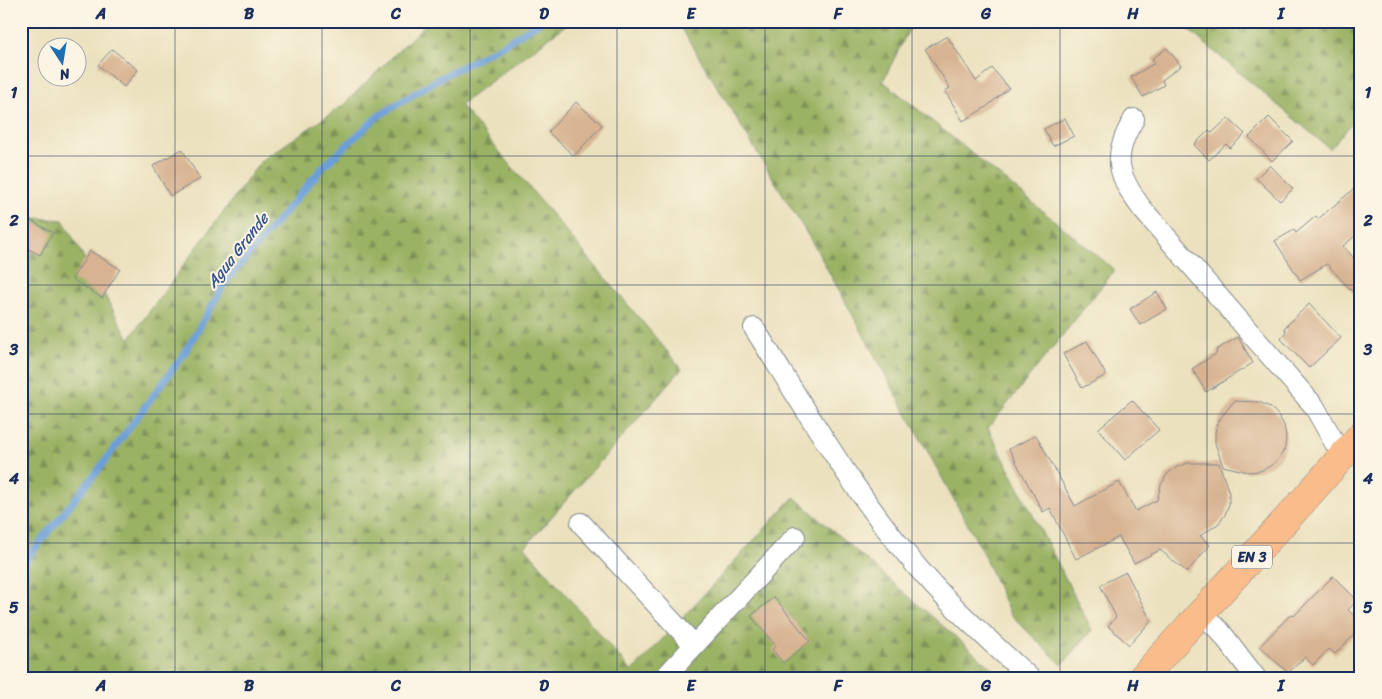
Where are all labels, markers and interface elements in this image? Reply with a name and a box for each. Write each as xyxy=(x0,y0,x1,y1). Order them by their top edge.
text: A xyxy=(95,0,106,28)
text: B xyxy=(244,0,255,28)
text: C xyxy=(390,0,402,28)
text: D xyxy=(539,0,549,28)
text: E xyxy=(687,0,697,28)
text: F xyxy=(833,0,844,28)
text: G xyxy=(980,0,992,28)
text: H xyxy=(1126,0,1139,28)
text: I xyxy=(1277,0,1286,28)
north arrow xyxy=(38,38,88,88)
text: N xyxy=(57,61,73,88)
text: 1 xyxy=(11,78,18,107)
text: 1 xyxy=(1365,78,1372,107)
water label: Agua Grande xyxy=(198,205,277,295)
text: 2 xyxy=(8,206,19,235)
text: 2 xyxy=(1362,206,1373,235)
text: 3 xyxy=(9,335,19,364)
text: 3 xyxy=(1363,335,1373,364)
text: 4 xyxy=(8,464,19,493)
text: 4 xyxy=(1362,464,1373,493)
road number: EN 3 xyxy=(1232,546,1272,568)
text: 5 xyxy=(9,593,19,622)
text: 5 xyxy=(1363,593,1373,622)
text: A xyxy=(95,671,106,699)
text: B xyxy=(244,671,255,699)
text: C xyxy=(390,671,402,699)
text: D xyxy=(539,671,549,699)
text: E xyxy=(687,671,697,699)
text: F xyxy=(833,671,844,699)
text: G xyxy=(980,671,992,699)
text: H xyxy=(1126,671,1139,699)
text: I xyxy=(1277,671,1286,699)

